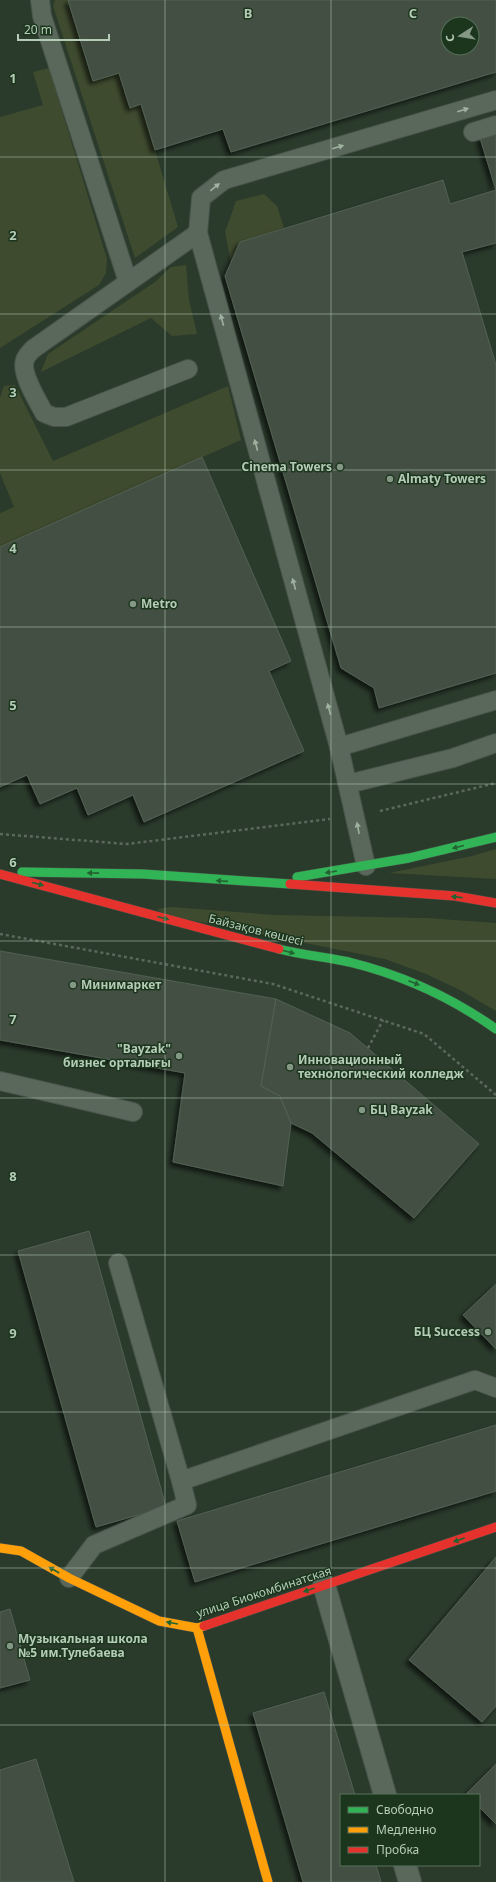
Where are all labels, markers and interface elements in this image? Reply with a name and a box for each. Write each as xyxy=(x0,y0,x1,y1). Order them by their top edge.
text: B xyxy=(244,4,252,22)
text: C xyxy=(409,4,417,22)
scale bar xyxy=(18,16,109,42)
north arrow xyxy=(440,16,480,56)
text: 20 m xyxy=(24,21,52,38)
text: С xyxy=(442,33,458,43)
text: 1 xyxy=(9,69,17,87)
one-way arrow xyxy=(457,107,469,113)
one-way arrow xyxy=(331,143,344,149)
one-way arrow xyxy=(209,182,220,191)
text: 2 xyxy=(9,226,17,244)
one-way arrow xyxy=(219,313,225,325)
text: 3 xyxy=(9,383,17,401)
one-way arrow xyxy=(253,439,259,451)
place label: Cinema Towers xyxy=(242,458,332,475)
marker: Cinema Towers xyxy=(335,462,345,472)
place label: Almaty Towers xyxy=(398,470,486,487)
marker: Almaty Towers xyxy=(385,474,395,484)
text: 4 xyxy=(9,539,17,557)
one-way arrow xyxy=(291,578,297,590)
place label: Metro xyxy=(141,595,177,612)
marker: Metro xyxy=(128,599,138,609)
text: 5 xyxy=(9,696,17,714)
one-way arrow xyxy=(326,703,332,715)
one-way arrow xyxy=(355,822,361,834)
one-way arrow xyxy=(452,845,465,851)
text: 6 xyxy=(9,853,17,871)
one-way arrow xyxy=(325,869,337,875)
one-way arrow xyxy=(86,870,99,876)
one-way arrow xyxy=(216,877,229,884)
one-way arrow xyxy=(31,882,44,888)
one-way arrow xyxy=(451,894,463,900)
street label: Байзақов көшесі xyxy=(207,909,305,950)
one-way arrow xyxy=(157,915,169,921)
one-way arrow xyxy=(283,949,295,955)
place label: Минимаркет xyxy=(81,976,161,993)
marker: Минимаркет xyxy=(68,980,78,990)
one-way arrow xyxy=(409,981,421,987)
text: 7 xyxy=(9,1010,17,1028)
place label: "Bayzak" бизнес орталығы xyxy=(63,1040,171,1071)
marker: "Bayzak" бизнес орталығы xyxy=(174,1051,184,1061)
place label: Инновационный технологический колледж xyxy=(298,1051,464,1082)
marker: Инновационный технологический колледж xyxy=(285,1062,295,1072)
place label: БЦ Bayzak xyxy=(370,1101,433,1118)
marker: БЦ Bayzak xyxy=(357,1105,367,1115)
text: 8 xyxy=(9,1167,17,1185)
place label: БЦ Success xyxy=(414,1323,480,1340)
text: 9 xyxy=(9,1324,17,1342)
marker: БЦ Success xyxy=(483,1327,493,1337)
one-way arrow xyxy=(453,1537,465,1543)
street label: улица Биокомбинатская xyxy=(194,1562,334,1621)
one-way arrow xyxy=(48,1566,60,1573)
one-way arrow xyxy=(303,1587,315,1593)
one-way arrow xyxy=(166,1620,178,1626)
place label: Музыкальная школа №5 им.Тулебаева xyxy=(18,1630,148,1661)
marker: Музыкальная школа №5 им.Тулебаева xyxy=(5,1641,15,1651)
legend xyxy=(340,1794,480,1866)
text: Свободно xyxy=(376,1801,434,1818)
text: Медленно xyxy=(376,1821,436,1838)
text: Пробка xyxy=(376,1841,419,1858)

